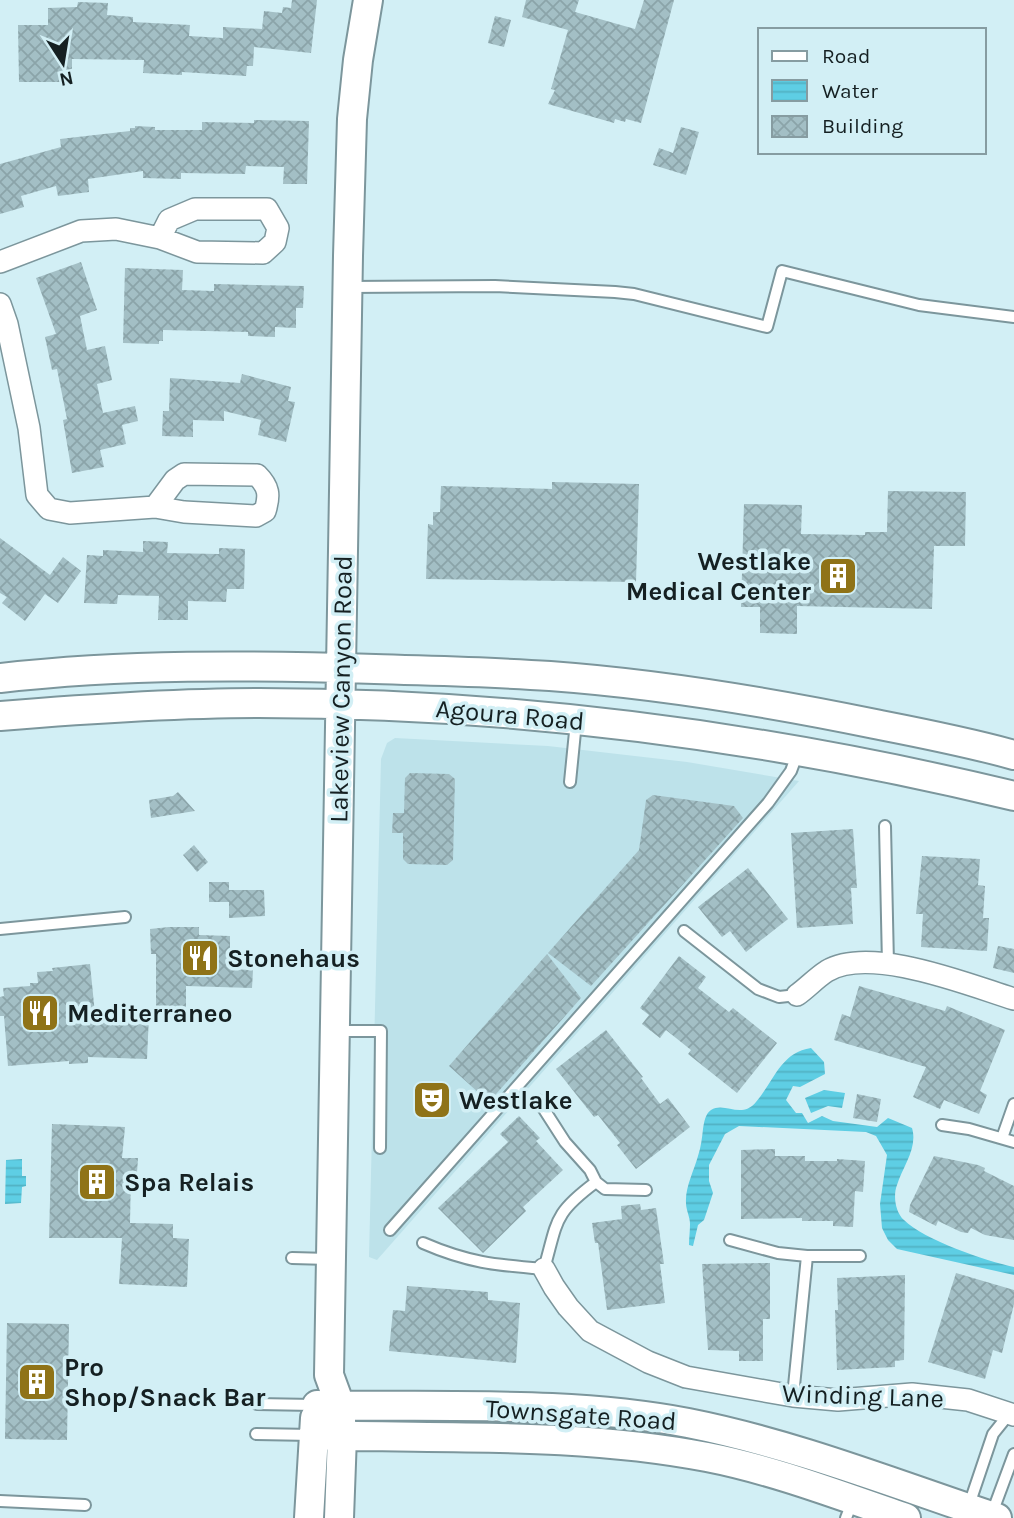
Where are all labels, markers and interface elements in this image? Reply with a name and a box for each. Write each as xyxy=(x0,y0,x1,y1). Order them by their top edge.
north arrow xyxy=(28,28,98,98)
legend xyxy=(758,28,986,154)
text: Road xyxy=(822,44,870,68)
text: N xyxy=(57,66,75,91)
text: Water xyxy=(822,79,878,103)
text: Building xyxy=(822,114,903,138)
place label: Westlake Medical Center xyxy=(626,546,812,607)
street label: Lakeview Canyon Road xyxy=(323,555,359,823)
building icon: Westlake Medical Center xyxy=(817,555,859,597)
street label: Agoura Road xyxy=(434,693,586,737)
restaurant icon: Stonehaus xyxy=(179,937,221,979)
place label: Stonehaus xyxy=(227,943,360,974)
restaurant icon: Mediterraneo xyxy=(19,992,61,1034)
place label: Mediterraneo xyxy=(67,998,232,1029)
theatre icon: Westlake xyxy=(411,1079,453,1121)
place label: Westlake xyxy=(459,1085,573,1116)
building icon: Spa Relais xyxy=(76,1161,118,1203)
place label: Spa Relais xyxy=(124,1167,254,1198)
place label: Pro Shop/Snack Bar xyxy=(64,1352,266,1413)
building icon: Pro Shop/Snack Bar xyxy=(16,1361,58,1403)
street label: Winding Lane xyxy=(782,1378,944,1414)
street label: Townsgate Road xyxy=(484,1393,678,1437)

